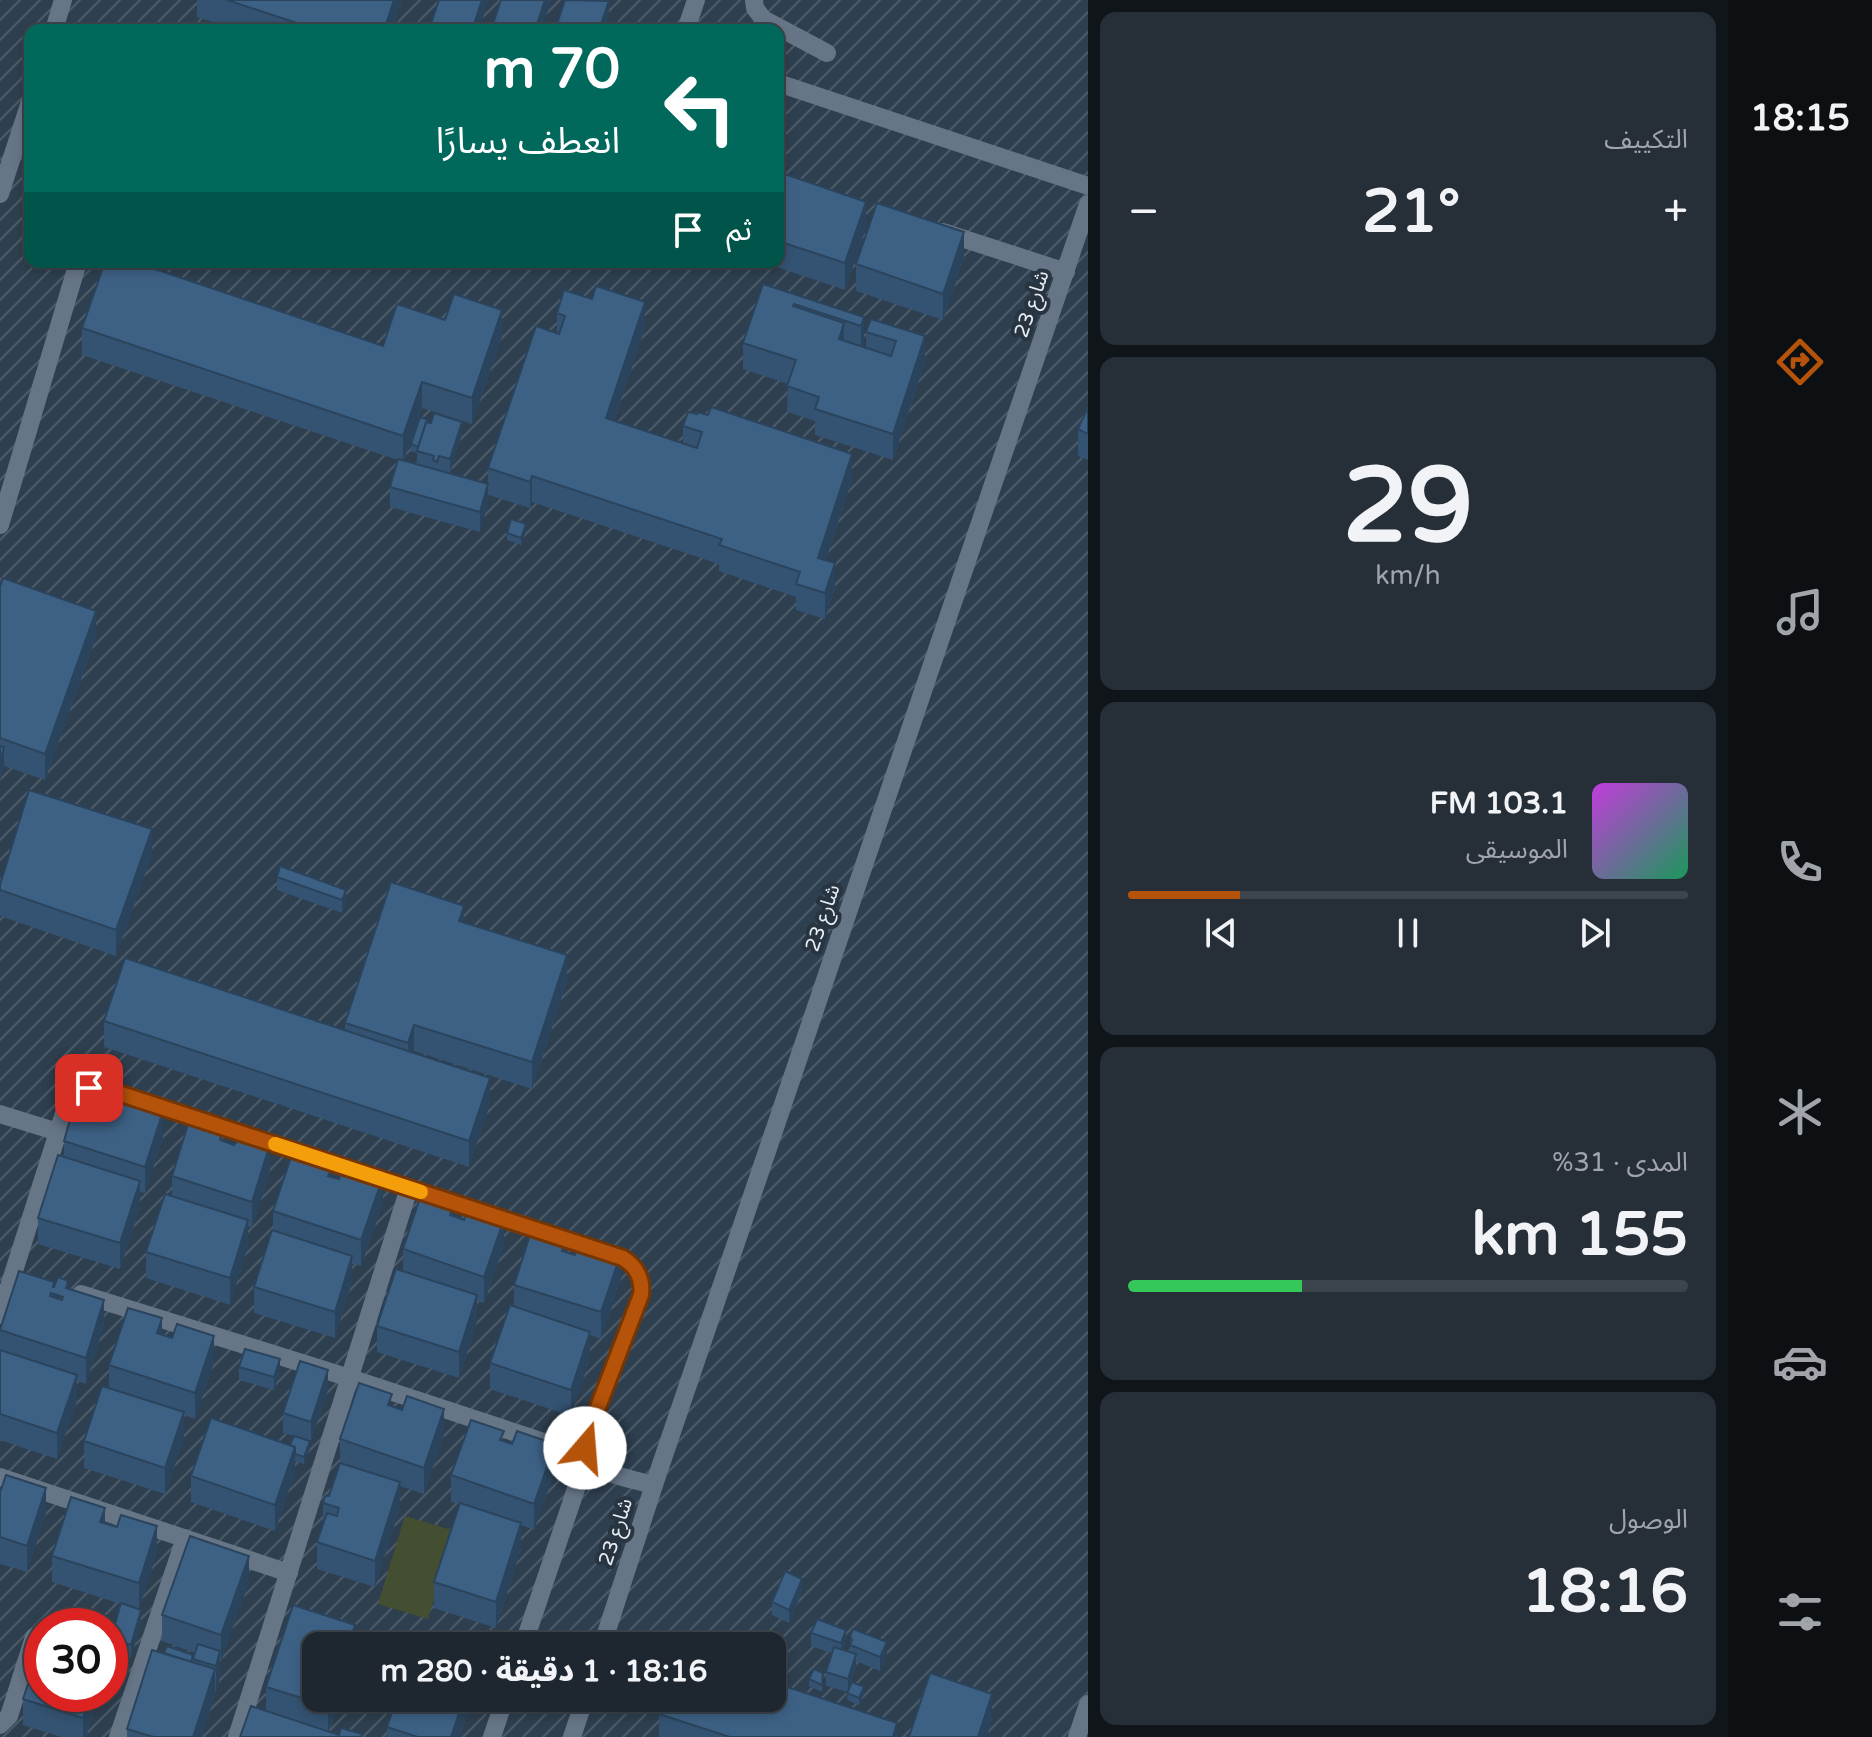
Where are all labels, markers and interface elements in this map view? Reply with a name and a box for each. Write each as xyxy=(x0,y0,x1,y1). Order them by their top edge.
text: 70 m xyxy=(484,36,620,103)
icon: left xyxy=(648,56,752,160)
text: 18:15 xyxy=(1750,97,1850,140)
text: انعطف يسارًا xyxy=(436,120,620,163)
text: التكييف xyxy=(1604,124,1688,155)
text: 21° xyxy=(1362,176,1460,248)
text: − xyxy=(1128,186,1159,239)
text: + xyxy=(1663,186,1688,239)
icon: arrive xyxy=(666,208,710,252)
text: ثم xyxy=(726,212,752,249)
street label: شارع 23 xyxy=(1009,267,1057,341)
icon: directions xyxy=(1772,334,1828,390)
text: 29 xyxy=(1343,445,1473,570)
text: km/h xyxy=(1375,560,1441,591)
icon: music xyxy=(1772,584,1828,640)
text: 103.1 FM xyxy=(1430,785,1568,822)
text: الموسيقى xyxy=(1466,834,1568,865)
icon: phone xyxy=(1772,834,1828,890)
street label: شارع 23 xyxy=(800,881,848,955)
icon: previous xyxy=(1199,911,1243,955)
icon: pause xyxy=(1386,911,1430,955)
icon: next xyxy=(1573,911,1617,955)
pin xyxy=(55,1054,123,1122)
icon: arrive xyxy=(67,1066,111,1110)
icon: climate xyxy=(1772,1084,1828,1140)
text: المدى · 31% xyxy=(1552,1147,1688,1178)
text: 155 km xyxy=(1472,1199,1688,1271)
icon: car xyxy=(1772,1334,1828,1390)
position arrow xyxy=(543,1406,627,1490)
street label: شارع 23 xyxy=(594,1495,640,1569)
text: الوصول xyxy=(1609,1504,1688,1535)
text: 18:16 xyxy=(1522,1556,1688,1628)
icon: filters xyxy=(1772,1584,1828,1640)
speed limit sign: 30 xyxy=(24,1608,128,1712)
text: 18:16 · 1 دقيقة · 280 m xyxy=(381,1653,707,1690)

